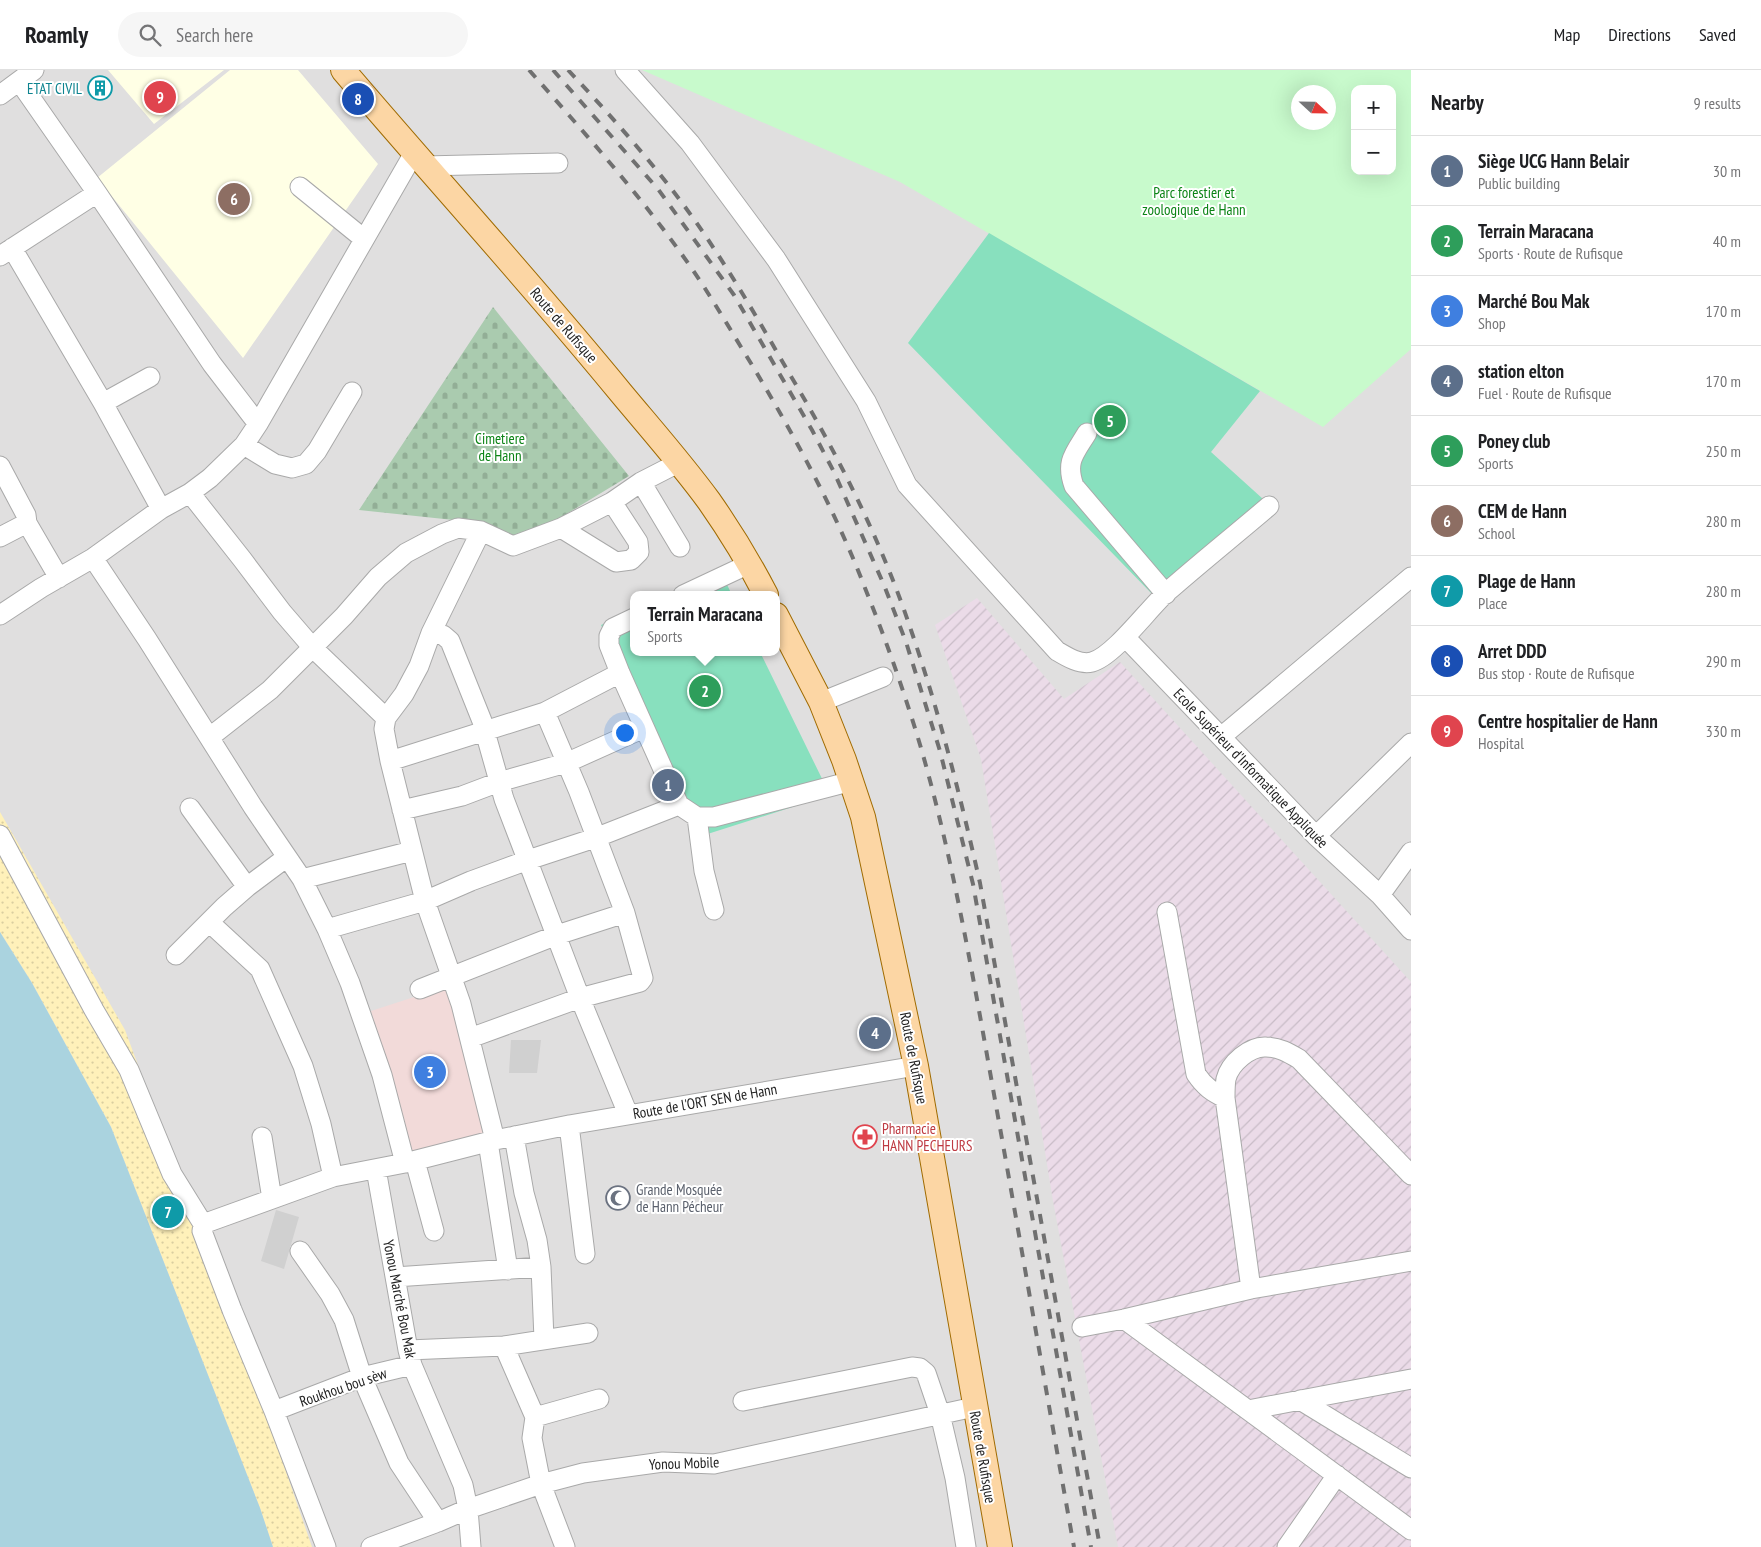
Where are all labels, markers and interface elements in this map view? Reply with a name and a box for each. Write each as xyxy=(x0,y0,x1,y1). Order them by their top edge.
search box xyxy=(118,12,468,57)
text: Roamly xyxy=(25,19,88,50)
icon: search xyxy=(136,21,164,49)
text: Search here xyxy=(176,23,253,47)
text: Map xyxy=(1554,23,1580,46)
text: Directions xyxy=(1608,23,1671,46)
text: Saved xyxy=(1699,23,1736,46)
building icon: ETAT CIVIL xyxy=(87,75,113,101)
pin: 9 xyxy=(144,78,176,116)
place label: ETAT CIVIL xyxy=(27,79,83,98)
pin: 8 xyxy=(342,80,374,118)
north arrow xyxy=(1291,85,1336,130)
map controls xyxy=(1351,85,1396,175)
button: + xyxy=(1351,85,1396,130)
text: Nearby xyxy=(1431,89,1484,116)
text: 9 results xyxy=(1694,93,1741,113)
button: − xyxy=(1351,130,1396,175)
text: Siège UCG Hann Belair xyxy=(1478,149,1629,173)
text: 1 xyxy=(1443,161,1451,181)
text: 30 m xyxy=(1713,161,1741,181)
text: Public building xyxy=(1478,173,1560,193)
pin: 6 xyxy=(218,180,250,218)
park label: Parc forestier et zoologique de Hann xyxy=(1142,183,1246,219)
text: Terrain Maracana xyxy=(1478,219,1594,243)
text: 2 xyxy=(1443,231,1451,251)
text: 40 m xyxy=(1713,231,1741,251)
text: Sports · Route de Rufisque xyxy=(1478,243,1623,263)
street label: Route de Rufisque xyxy=(526,284,602,366)
text: Marché Bou Mak xyxy=(1478,289,1590,313)
text: 3 xyxy=(1443,301,1451,321)
text: 170 m xyxy=(1706,301,1741,321)
text: Shop xyxy=(1478,313,1506,333)
text: station elton xyxy=(1478,359,1564,383)
text: 4 xyxy=(1443,371,1451,391)
text: 170 m xyxy=(1706,371,1741,391)
text: Fuel · Route de Rufisque xyxy=(1478,383,1612,403)
pin: 5 xyxy=(1094,402,1126,440)
park label: Cimetiere de Hann xyxy=(475,429,525,465)
text: Poney club xyxy=(1478,429,1551,453)
text: 5 xyxy=(1443,441,1451,461)
text: 250 m xyxy=(1706,441,1741,461)
text: Sports xyxy=(1478,453,1513,473)
text: CEM de Hann xyxy=(1478,499,1567,523)
text: 6 xyxy=(1443,511,1451,531)
text: 280 m xyxy=(1706,511,1741,531)
text: School xyxy=(1478,523,1515,543)
text: Plage de Hann xyxy=(1478,569,1576,593)
text: 7 xyxy=(1443,581,1451,601)
text: 280 m xyxy=(1706,581,1741,601)
popup xyxy=(630,591,780,656)
text: Place xyxy=(1478,593,1507,613)
text: Terrain Maracana xyxy=(647,602,763,626)
text: Sports xyxy=(647,626,683,646)
text: Arret DDD xyxy=(1478,639,1547,663)
text: 8 xyxy=(1443,651,1451,671)
text: 290 m xyxy=(1706,651,1741,671)
text: Bus stop · Route de Rufisque xyxy=(1478,663,1635,683)
pin: 2 xyxy=(689,672,721,710)
street label: Ecole Supérieur d'Informatique Appliquée xyxy=(1170,684,1332,852)
text: Centre hospitalier de Hann xyxy=(1478,709,1658,733)
your location xyxy=(612,720,638,746)
text: 9 xyxy=(1443,721,1451,741)
text: 330 m xyxy=(1706,721,1741,741)
text: Hospital xyxy=(1478,733,1524,753)
pin: 1 xyxy=(652,766,684,804)
street label: Route de Rufisque xyxy=(896,1010,932,1106)
pin: 4 xyxy=(859,1014,891,1052)
pin: 3 xyxy=(414,1053,446,1091)
street label: Route de l'ORT SEN de Hann xyxy=(632,1079,778,1123)
place label: Pharmacie HANN PECHEURS xyxy=(882,1119,972,1155)
pharmacy icon: Pharmacie HANN PECHEURS xyxy=(852,1124,878,1150)
place label: Grande Mosquée de Hann Pécheur xyxy=(636,1180,724,1216)
mosque icon: Grande Mosquée de Hann Pécheur xyxy=(605,1185,631,1211)
pin: 7 xyxy=(152,1193,184,1231)
street label: Yonou Marché Bou Mak xyxy=(379,1238,421,1360)
street label: Roukhou bou sèw xyxy=(297,1363,389,1411)
street label: Route de Rufisque xyxy=(966,1409,1000,1505)
street label: Yonou Mobile xyxy=(648,1452,720,1474)

